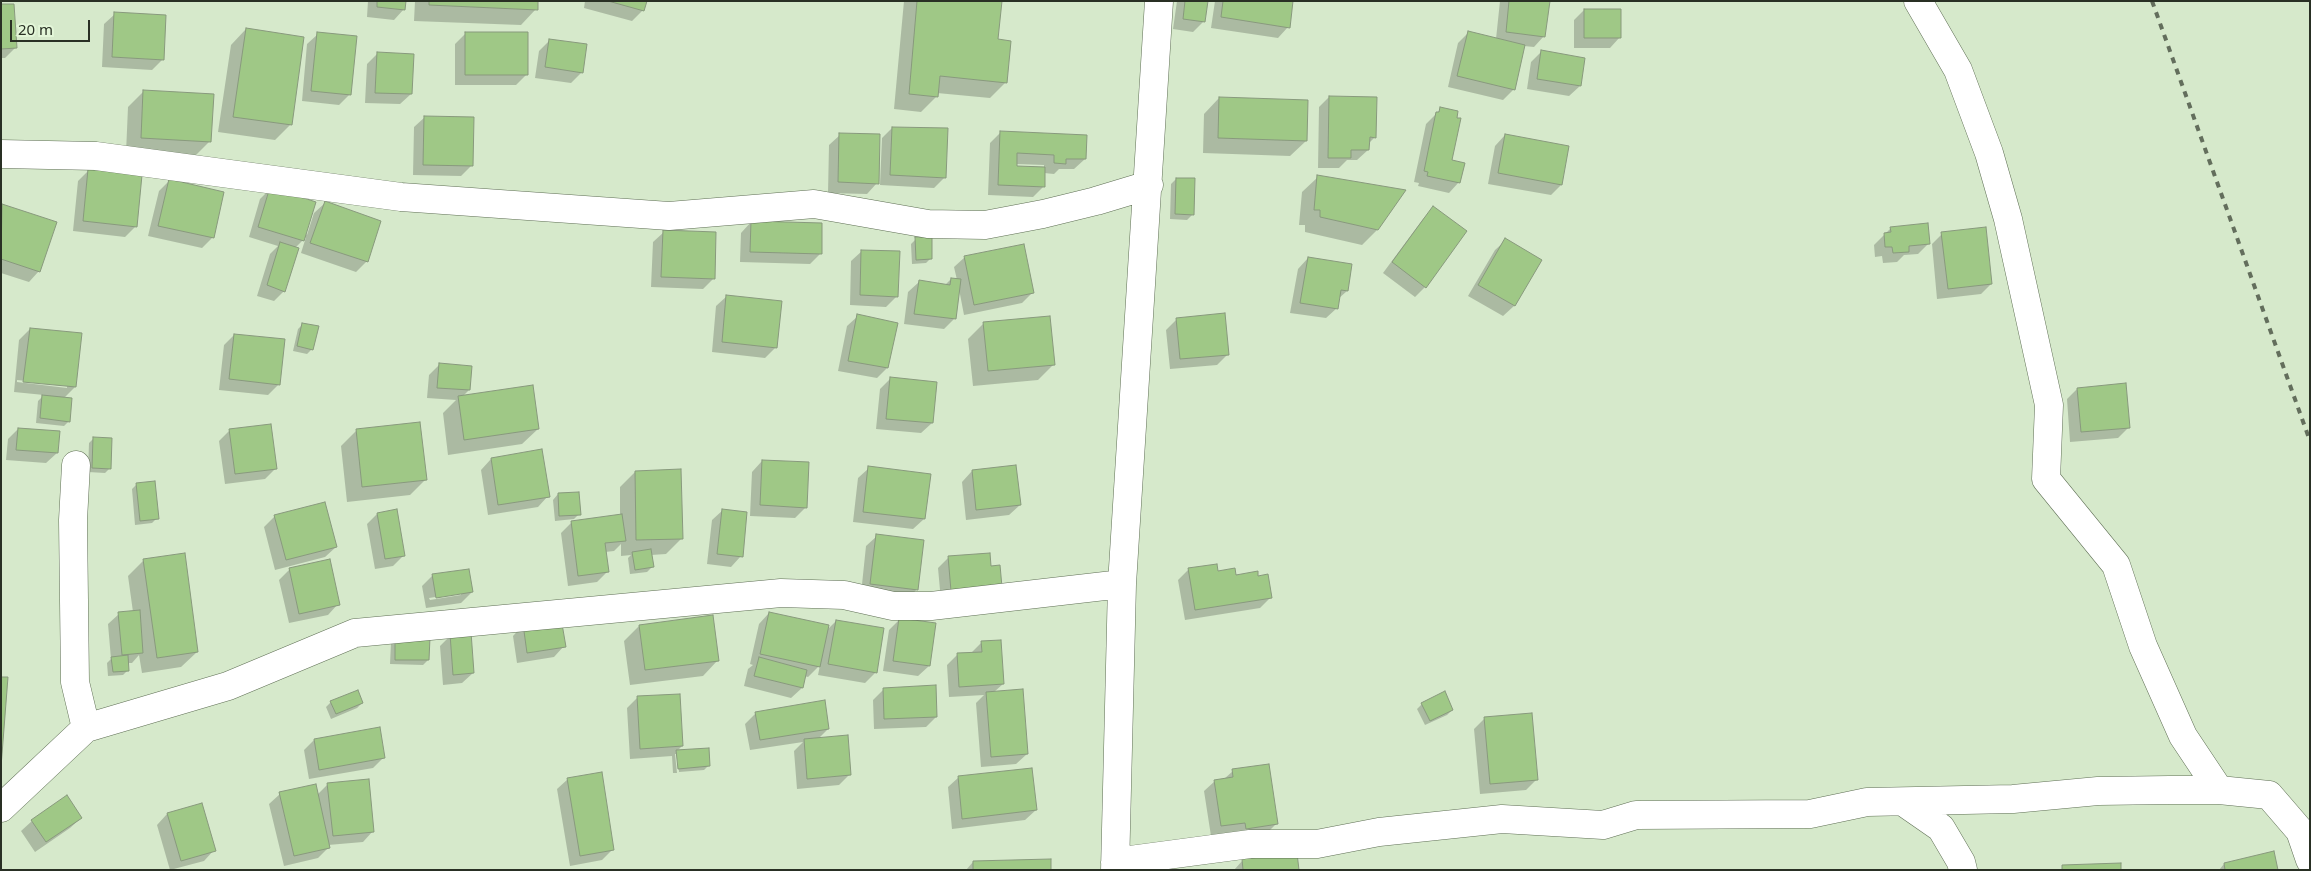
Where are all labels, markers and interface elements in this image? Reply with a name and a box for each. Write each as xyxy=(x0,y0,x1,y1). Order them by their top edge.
scale bar xyxy=(12,10,92,42)
text: 20 m xyxy=(18,19,53,39)

